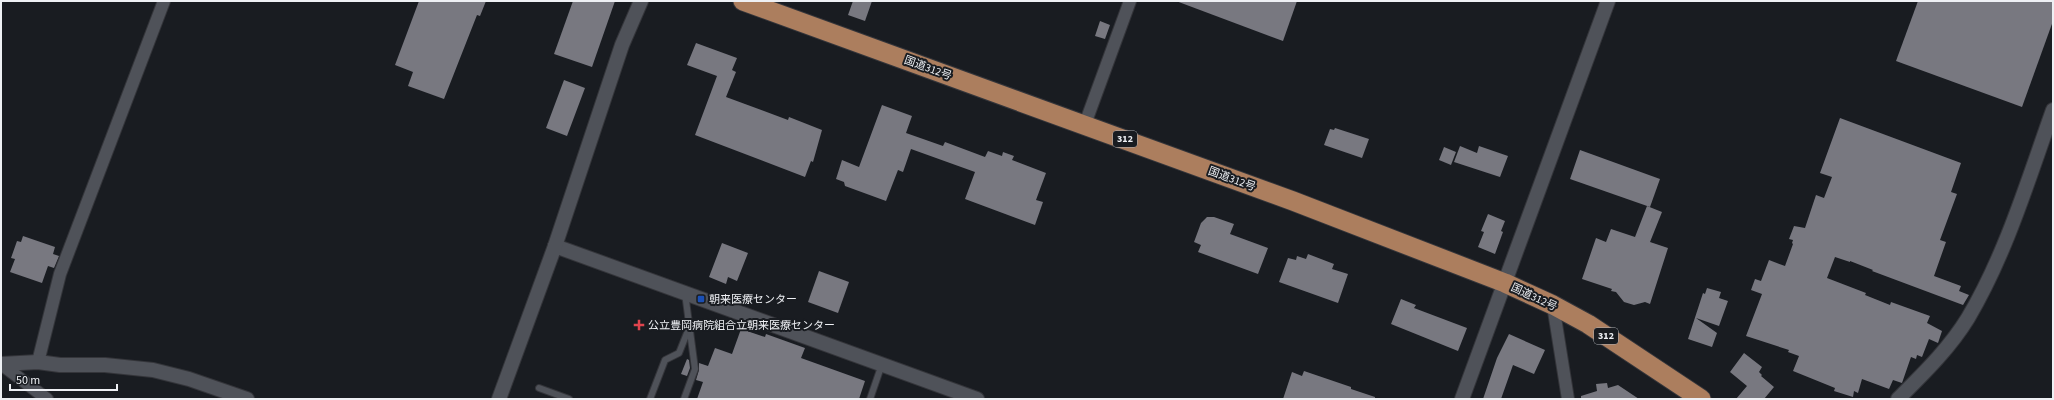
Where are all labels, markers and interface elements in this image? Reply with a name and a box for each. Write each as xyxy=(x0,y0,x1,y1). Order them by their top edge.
street label: 国道312号 xyxy=(902,53,954,83)
road number: 312 xyxy=(1113,131,1137,147)
street label: 国道312号 xyxy=(1206,164,1258,194)
street label: 国道312号 xyxy=(1508,280,1560,314)
place label: 朝来医療センター xyxy=(709,292,797,307)
marker: 朝来医療センター xyxy=(696,294,706,304)
place label: 公立豊岡病院組合立朝来医療センター xyxy=(648,318,835,333)
marker: 公立豊岡病院組合立朝来医療センター xyxy=(633,319,645,331)
road number: 312 xyxy=(1594,328,1618,344)
scale bar xyxy=(10,366,117,392)
text: 50 m xyxy=(16,372,40,389)

